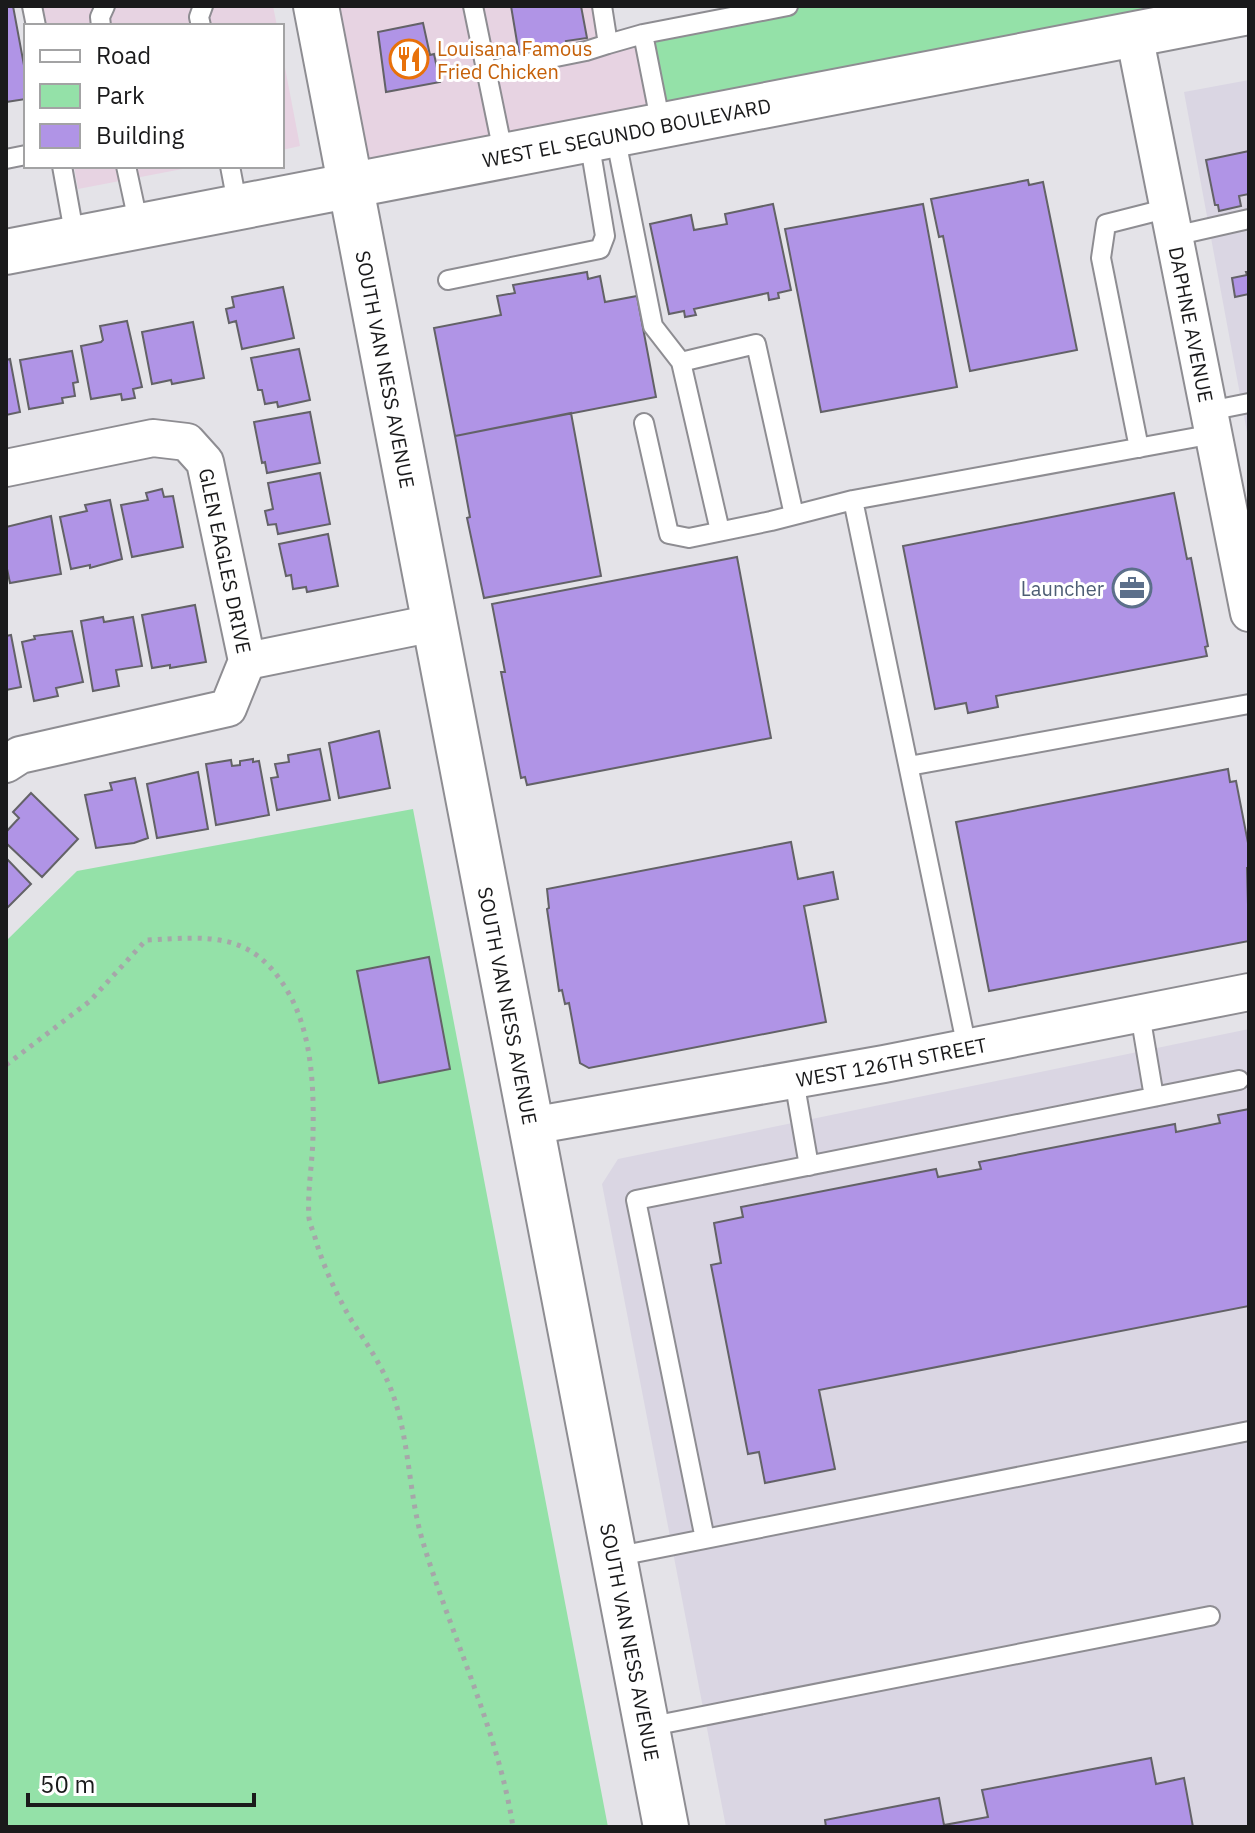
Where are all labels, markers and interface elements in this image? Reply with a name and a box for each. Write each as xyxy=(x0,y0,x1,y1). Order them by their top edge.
legend xyxy=(24,24,284,168)
place label: Louisana Famous Fried Chicken xyxy=(437,35,592,85)
restaurant icon: Louisana Famous Fried Chicken xyxy=(388,38,430,80)
text: Road xyxy=(96,39,151,71)
text: Park xyxy=(96,79,145,111)
street label: WEST EL SEGUNDO BOULEVARD xyxy=(480,91,773,173)
text: Building xyxy=(96,119,184,151)
street label: DAPHNE AVENUE xyxy=(1163,244,1220,404)
street label: SOUTH VAN NESS AVENUE xyxy=(350,248,422,491)
street label: GLEN EAGLES DRIVE xyxy=(193,466,259,656)
office icon: Launcher xyxy=(1111,567,1153,609)
place label: Launcher xyxy=(1021,575,1104,602)
street label: SOUTH VAN NESS AVENUE xyxy=(472,885,544,1127)
street label: WEST 126TH STREET xyxy=(794,1031,989,1093)
street label: SOUTH VAN NESS AVENUE xyxy=(594,1521,667,1763)
scale bar xyxy=(28,1757,254,1807)
text: 50 m xyxy=(40,1768,95,1800)

